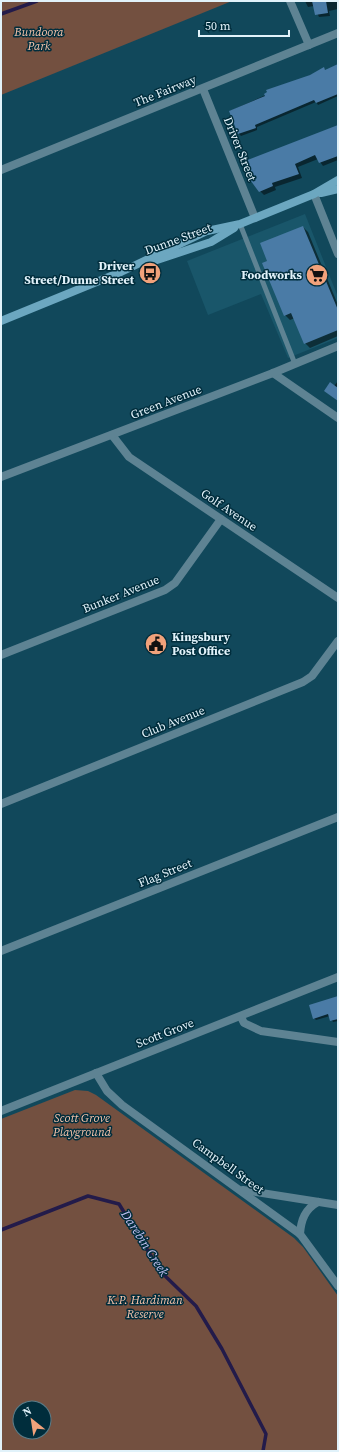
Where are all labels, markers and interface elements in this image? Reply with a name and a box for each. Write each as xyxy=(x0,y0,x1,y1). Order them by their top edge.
scale bar xyxy=(199,12,289,38)
text: 50 m xyxy=(205,18,231,34)
park label: Bundoora Park xyxy=(13,24,64,54)
street label: The Fairway xyxy=(131,71,199,111)
street label: Driver Street xyxy=(220,115,260,184)
street label: Dunne Street xyxy=(142,219,214,258)
place label: Driver Street/Dunne Street xyxy=(24,258,135,288)
bus stop icon: Driver Street/Dunne Street xyxy=(137,260,163,286)
supermarket icon: Foodworks xyxy=(304,262,330,288)
place label: Foodworks xyxy=(241,267,303,283)
street label: Green Avenue xyxy=(128,381,204,423)
street label: Golf Avenue xyxy=(198,485,260,535)
street label: Bunker Avenue xyxy=(80,571,162,617)
place label: Kingsbury Post Office xyxy=(172,629,231,659)
public building icon: Kingsbury Post Office xyxy=(143,631,169,657)
street label: Club Avenue xyxy=(139,702,207,742)
street label: Flag Street xyxy=(136,855,194,891)
street label: Scott Grove xyxy=(134,1015,196,1051)
park label: Scott Grove Playground xyxy=(52,1110,112,1140)
street label: Campbell Street xyxy=(189,1135,267,1198)
water label: Darebin Creek xyxy=(117,1206,173,1280)
park label: K.P. Hardiman Reserve xyxy=(106,1292,183,1322)
north arrow xyxy=(12,1400,52,1440)
text: N xyxy=(20,1403,34,1420)

